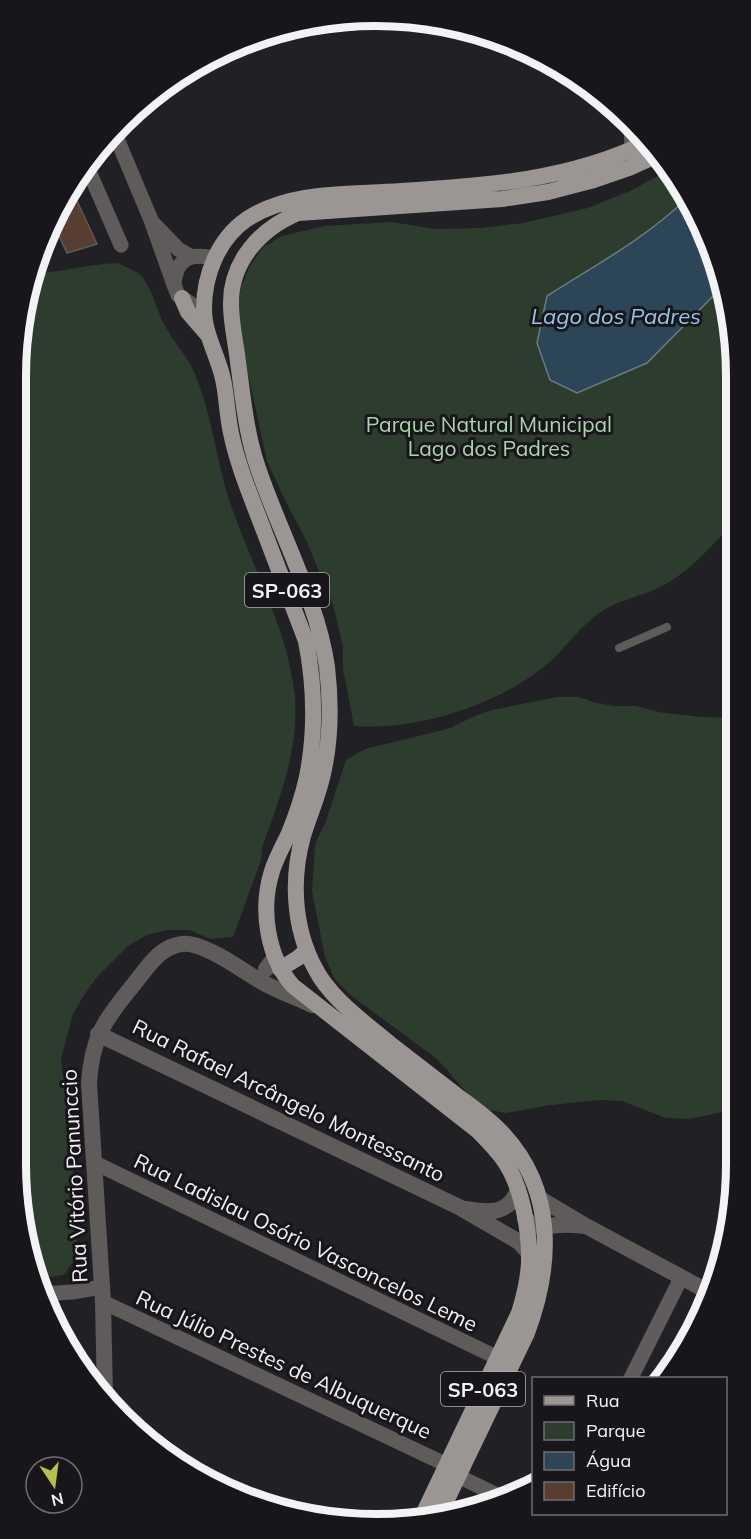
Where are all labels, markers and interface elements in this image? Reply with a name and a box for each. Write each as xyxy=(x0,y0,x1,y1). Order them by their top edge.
water label: Lago dos Padres xyxy=(531,302,701,330)
park label: Parque Natural Municipal Lago dos Padres xyxy=(366,411,612,461)
road number: SP-063 xyxy=(245,573,329,607)
street label: Rua Rafael Arcângelo Montessanto xyxy=(129,1013,449,1187)
street label: Rua Vitório Panunccio xyxy=(55,1069,93,1283)
street label: Rua Ladislau Osório Vasconcelos Leme xyxy=(130,1147,482,1337)
street label: Rua Júlio Prestes de Albuquerque xyxy=(132,1284,436,1444)
road number: SP-063 xyxy=(441,1372,525,1406)
legend xyxy=(532,1377,727,1515)
text: Rua xyxy=(586,1389,620,1412)
text: Parque xyxy=(586,1419,645,1442)
text: Água xyxy=(586,1449,631,1472)
north arrow xyxy=(24,1455,84,1515)
text: Edifício xyxy=(586,1479,645,1502)
text: N xyxy=(49,1489,66,1511)

